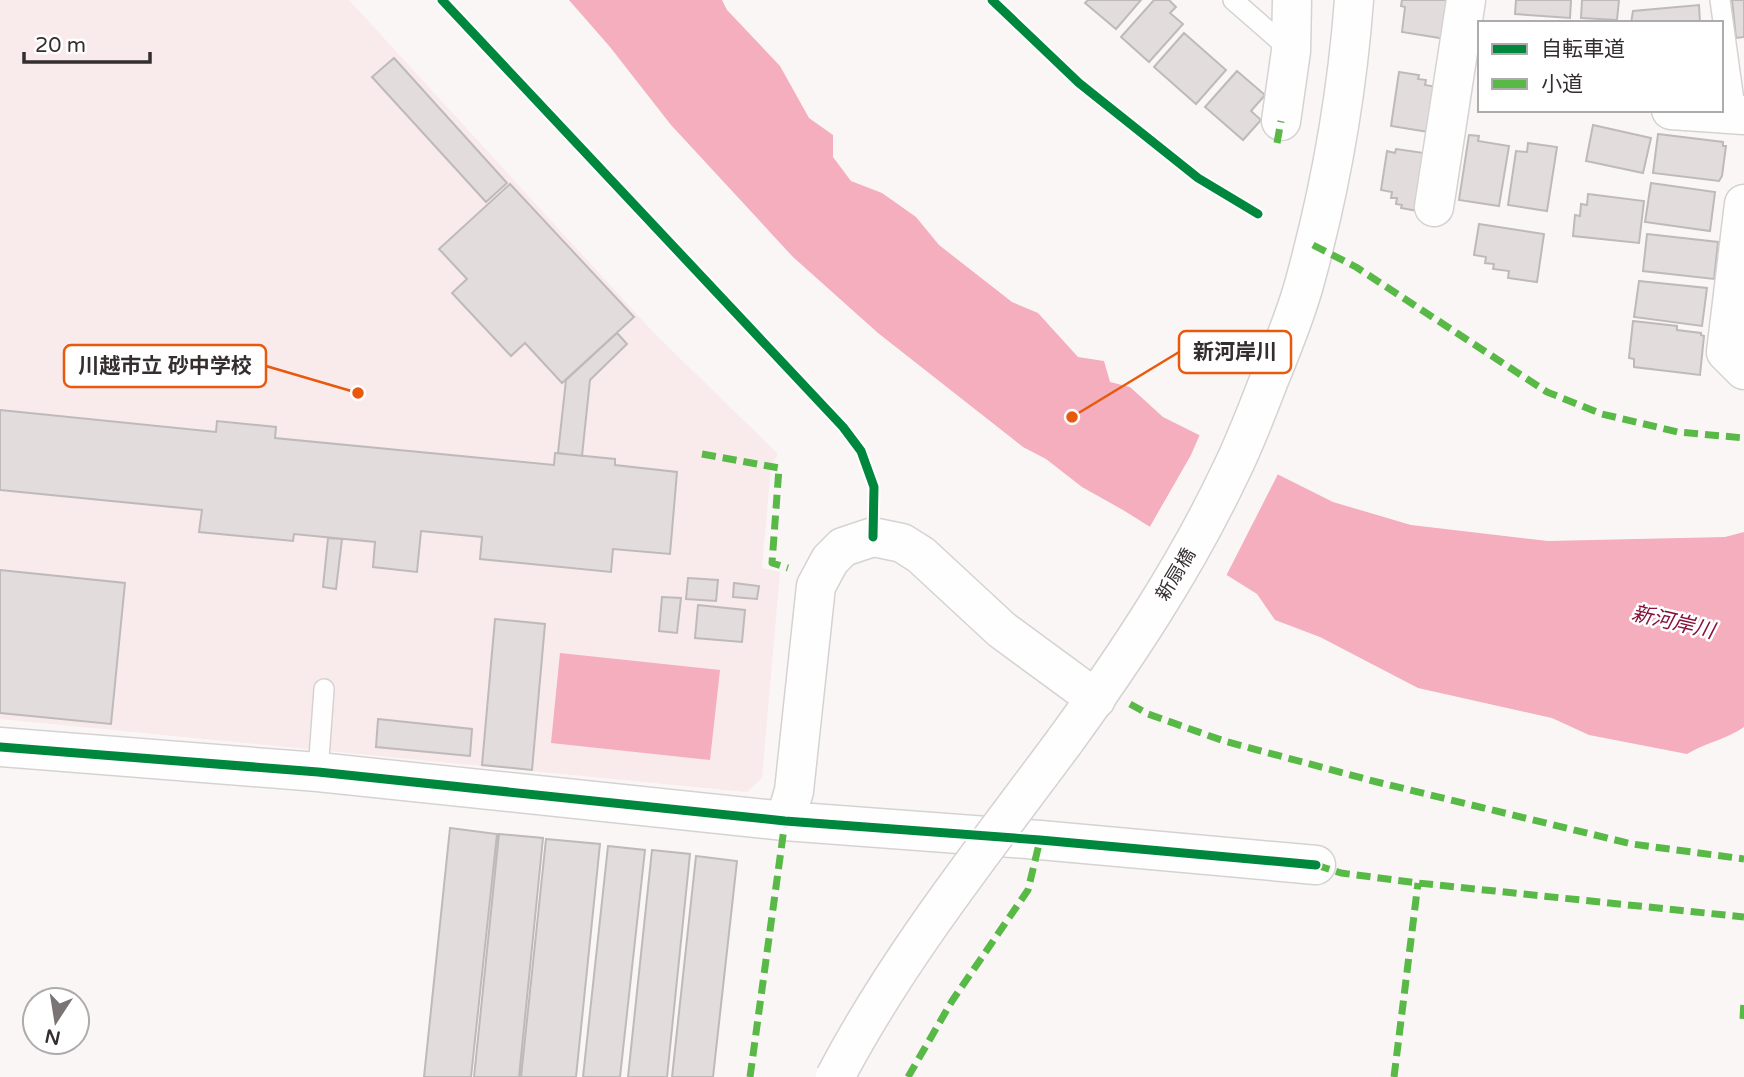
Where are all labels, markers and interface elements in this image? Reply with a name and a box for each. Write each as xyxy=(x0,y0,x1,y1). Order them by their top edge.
scale bar xyxy=(24,21,150,65)
legend xyxy=(1478,21,1723,112)
text: 20 m xyxy=(35,33,86,58)
text: 自転車道 xyxy=(1541,37,1625,62)
text: 小道 xyxy=(1541,72,1583,97)
callout: 新河岸川 xyxy=(1179,331,1291,373)
text: 新河岸川 xyxy=(1193,340,1277,365)
callout: 川越市立 砂中学校 xyxy=(64,345,266,387)
text: 川越市立 砂中学校 xyxy=(78,354,252,379)
street label: 新扇橋 xyxy=(1152,544,1200,605)
water label: 新河岸川 xyxy=(1629,601,1719,645)
north arrow xyxy=(21,986,91,1056)
text: N xyxy=(43,1024,62,1049)

